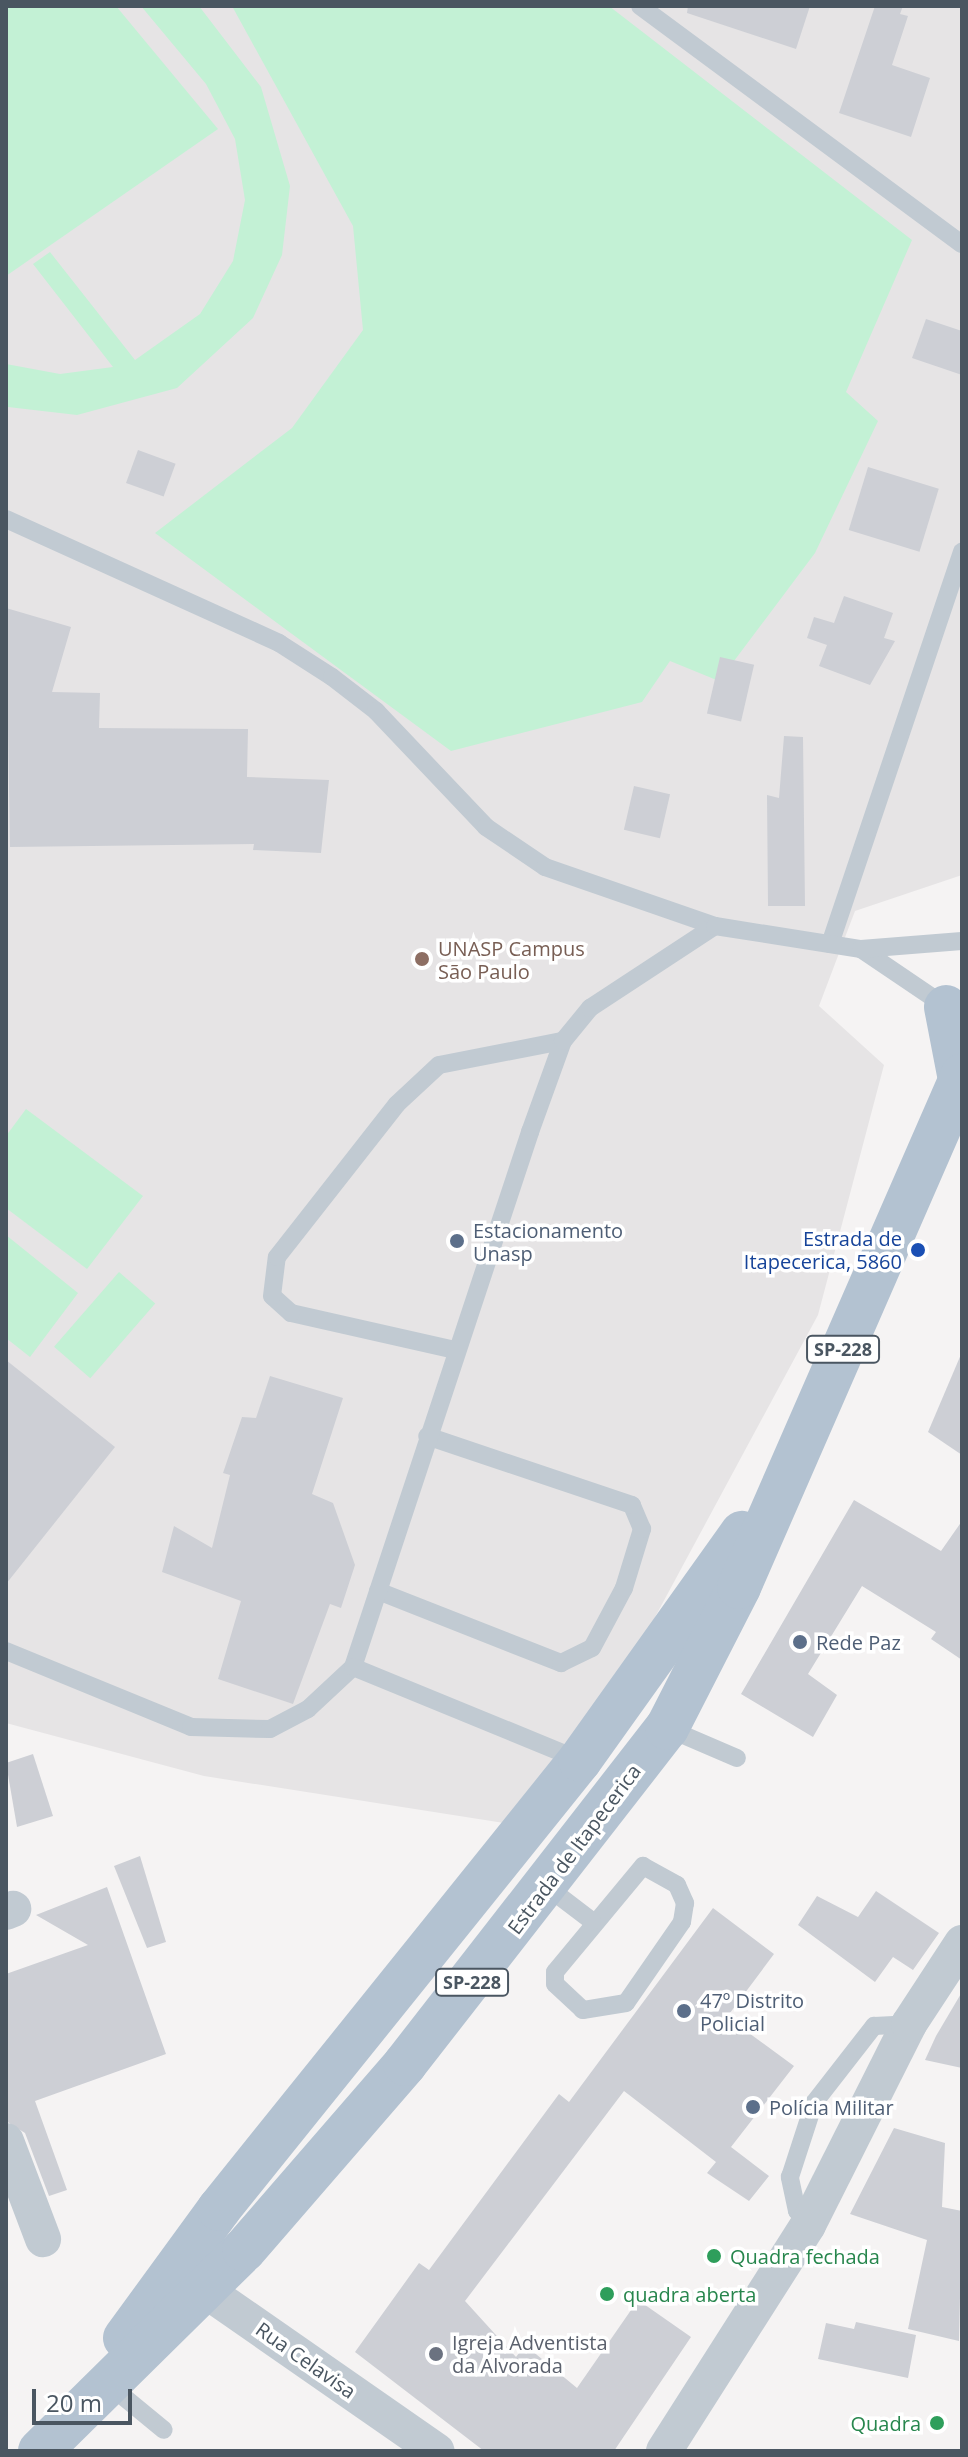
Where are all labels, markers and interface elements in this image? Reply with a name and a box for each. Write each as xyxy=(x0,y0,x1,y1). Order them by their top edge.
place label: UNASP Campus São Paulo xyxy=(438,936,585,983)
marker: UNASP Campus São Paulo xyxy=(413,950,431,968)
place label: Estacionamento Unasp xyxy=(473,1218,623,1265)
place label: Estrada de Itapecerica, 5860 xyxy=(744,1226,902,1273)
marker: Estacionamento Unasp xyxy=(448,1232,466,1250)
marker: Estrada de Itapecerica, 5860 xyxy=(909,1241,927,1259)
road number: SP-228 xyxy=(805,1335,881,1363)
place label: Rede Paz xyxy=(816,1630,901,1654)
marker: Rede Paz xyxy=(791,1633,809,1651)
street label: Estrada de Itapecerica xyxy=(502,1759,646,1939)
road number: SP-228 xyxy=(434,1968,510,1996)
place label: 47º Distrito Policial xyxy=(700,1988,804,2035)
marker: 47º Distrito Policial xyxy=(675,2002,693,2020)
place label: Polícia Militar xyxy=(769,2095,894,2119)
marker: Polícia Militar xyxy=(744,2098,762,2116)
place label: Quadra fechada xyxy=(730,2244,880,2268)
marker: Quadra fechada xyxy=(705,2247,723,2265)
place label: quadra aberta xyxy=(623,2282,756,2306)
marker: quadra aberta xyxy=(598,2285,616,2303)
street label: Rua Celavisa xyxy=(251,2317,361,2403)
place label: Igreja Adventista da Alvorada xyxy=(452,2330,608,2377)
marker: Igreja Adventista da Alvorada xyxy=(427,2345,445,2363)
scale bar xyxy=(36,2373,136,2423)
text: 20 m xyxy=(46,2386,102,2419)
place label: Quadra xyxy=(851,2411,921,2435)
marker: Quadra xyxy=(928,2414,946,2432)

